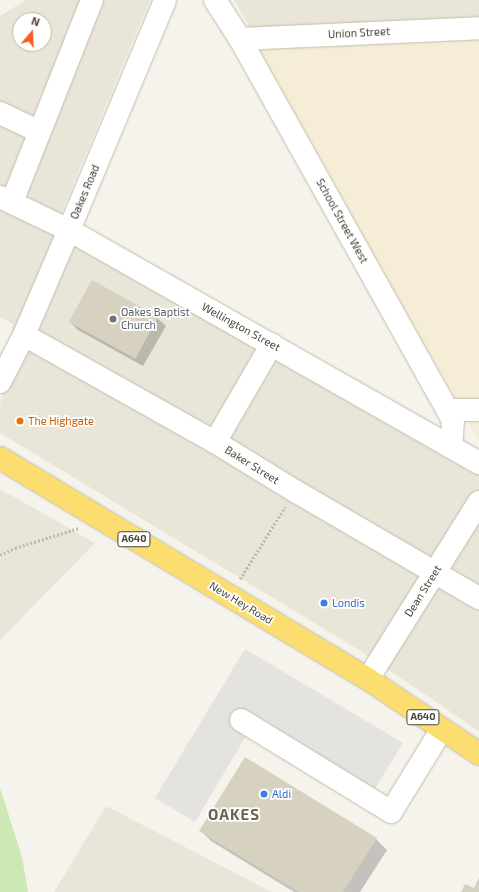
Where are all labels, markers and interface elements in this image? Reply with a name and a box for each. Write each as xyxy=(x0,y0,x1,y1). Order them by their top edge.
north arrow xyxy=(12,12,52,52)
text: N xyxy=(30,14,42,29)
street label: Union Street xyxy=(328,25,390,41)
street label: Oakes Road xyxy=(68,163,102,221)
street label: School Street West xyxy=(313,176,371,266)
street label: Wellington Street xyxy=(199,300,283,354)
place label: Oakes Baptist Church xyxy=(121,306,190,332)
marker: Oakes Baptist Church xyxy=(108,314,118,324)
place label: The Highgate xyxy=(28,414,94,428)
marker: The Highgate xyxy=(15,416,25,426)
street label: Baker Street xyxy=(222,443,282,487)
road number: A640 xyxy=(117,531,151,547)
street label: Dean Street xyxy=(402,563,444,619)
street label: New Hey Road xyxy=(207,579,275,627)
place label: Londis xyxy=(332,596,365,610)
marker: Londis xyxy=(319,598,329,608)
road number: A640 xyxy=(406,709,440,725)
place label: Aldi xyxy=(272,787,291,801)
marker: Aldi xyxy=(259,789,269,799)
district label: OAKES xyxy=(208,806,260,824)

